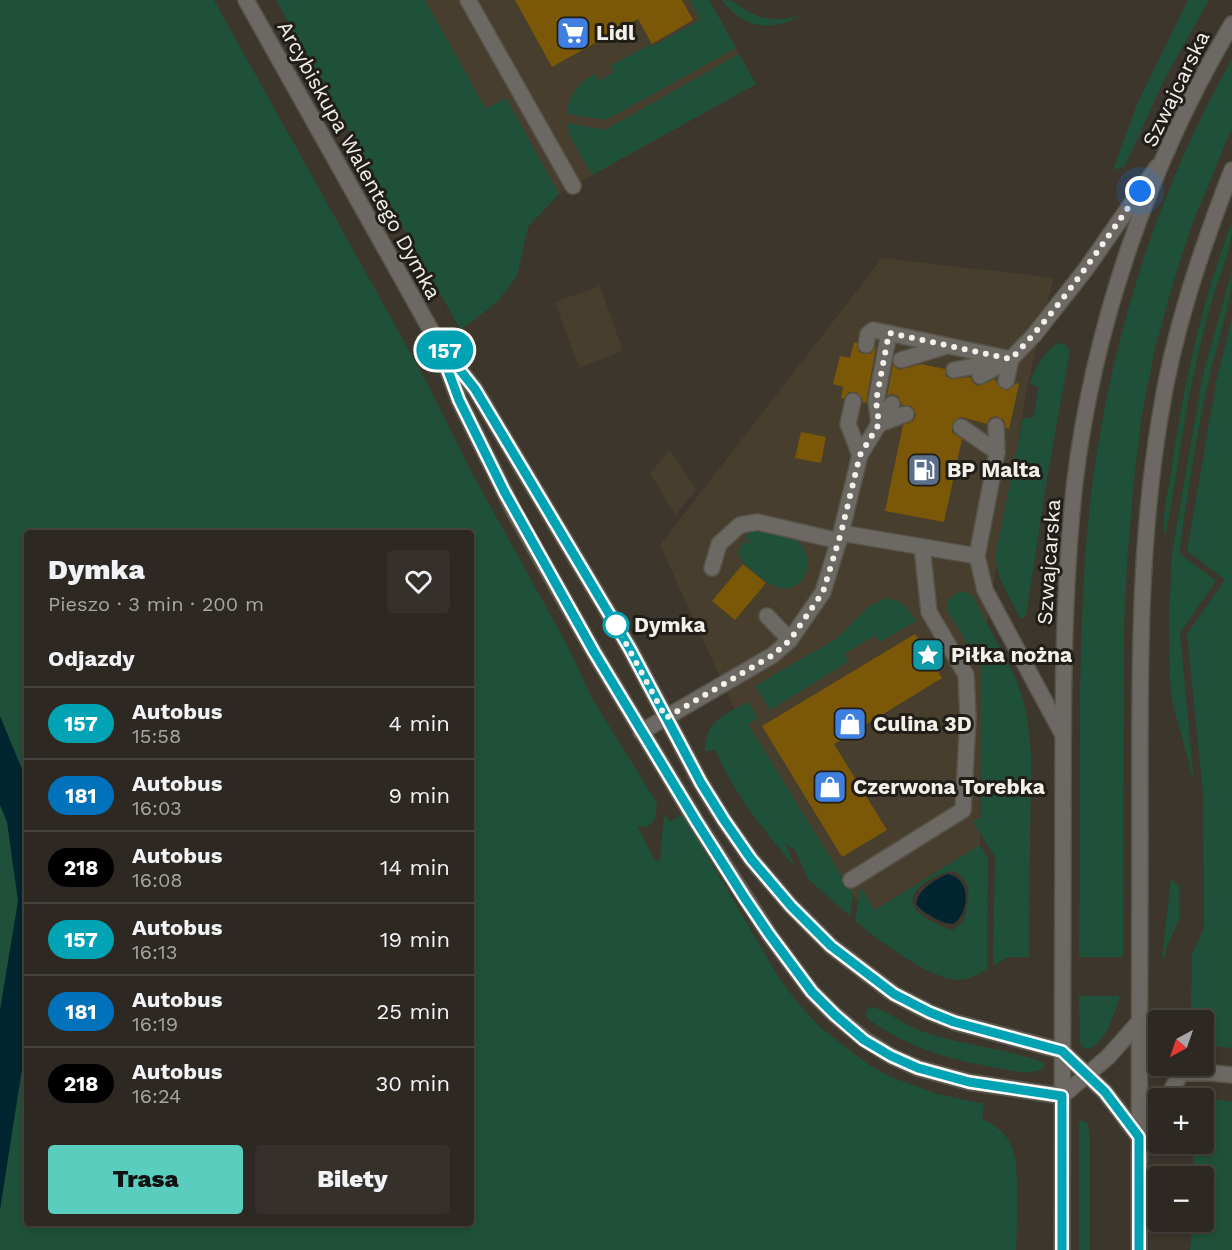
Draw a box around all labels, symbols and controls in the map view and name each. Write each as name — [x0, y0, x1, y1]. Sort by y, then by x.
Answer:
supermarket icon: Lidl — [555, 15, 591, 51]
street label: Arcybiskupa Walentego Dymka — [272, 16, 447, 303]
place label: Lidl — [596, 20, 635, 45]
street label: Szwajcarska — [1137, 27, 1214, 151]
your location — [1125, 176, 1155, 206]
line badge: 157 — [410, 330, 480, 370]
text: 157 — [428, 338, 462, 363]
fuel station icon: BP Malta — [906, 452, 942, 488]
place label: BP Malta — [947, 457, 1041, 482]
street label: Szwajcarska — [1032, 498, 1065, 626]
button: heart — [387, 550, 450, 613]
text: Dymka — [48, 553, 145, 586]
text: Pieszo · 3 min · 200 m — [48, 592, 264, 616]
marker: Dymka — [603, 612, 629, 638]
place label: Dymka — [634, 612, 707, 637]
place icon: Piłka nożna — [910, 637, 946, 673]
place label: Piłka nożna — [951, 642, 1073, 667]
text: Odjazdy — [48, 646, 135, 671]
text: Autobus — [132, 699, 222, 724]
shop icon: Culina 3D — [832, 706, 868, 742]
text: 157 — [64, 711, 98, 736]
text: 4 min — [389, 711, 450, 736]
place label: Culina 3D — [873, 711, 972, 736]
text: 15:58 — [132, 724, 181, 748]
shop icon: Czerwona Torebka — [812, 769, 848, 805]
text: Autobus — [132, 771, 222, 796]
place label: Czerwona Torebka — [853, 774, 1046, 799]
text: 181 — [65, 783, 97, 808]
text: 9 min — [388, 783, 450, 808]
text: 16:03 — [132, 796, 182, 820]
text: Autobus — [132, 843, 222, 868]
text: 218 — [64, 855, 98, 880]
text: 14 min — [380, 855, 450, 880]
text: 16:08 — [132, 868, 183, 892]
text: Autobus — [132, 915, 222, 940]
text: 157 — [64, 927, 98, 952]
text: 19 min — [380, 927, 450, 952]
text: 16:13 — [132, 940, 177, 964]
text: Autobus — [132, 987, 222, 1012]
text: 181 — [65, 999, 97, 1024]
text: 25 min — [376, 999, 450, 1024]
north arrow — [1148, 1010, 1214, 1076]
map controls — [1148, 1010, 1214, 1232]
text: 16:19 — [132, 1012, 178, 1036]
text: Autobus — [132, 1059, 222, 1084]
text: 218 — [64, 1071, 98, 1096]
text: 30 min — [376, 1071, 450, 1096]
text: 16:24 — [132, 1084, 181, 1108]
button: + — [1148, 1088, 1214, 1154]
button: Trasa — [48, 1145, 243, 1214]
button: Bilety — [255, 1145, 450, 1214]
button: − — [1148, 1166, 1214, 1232]

